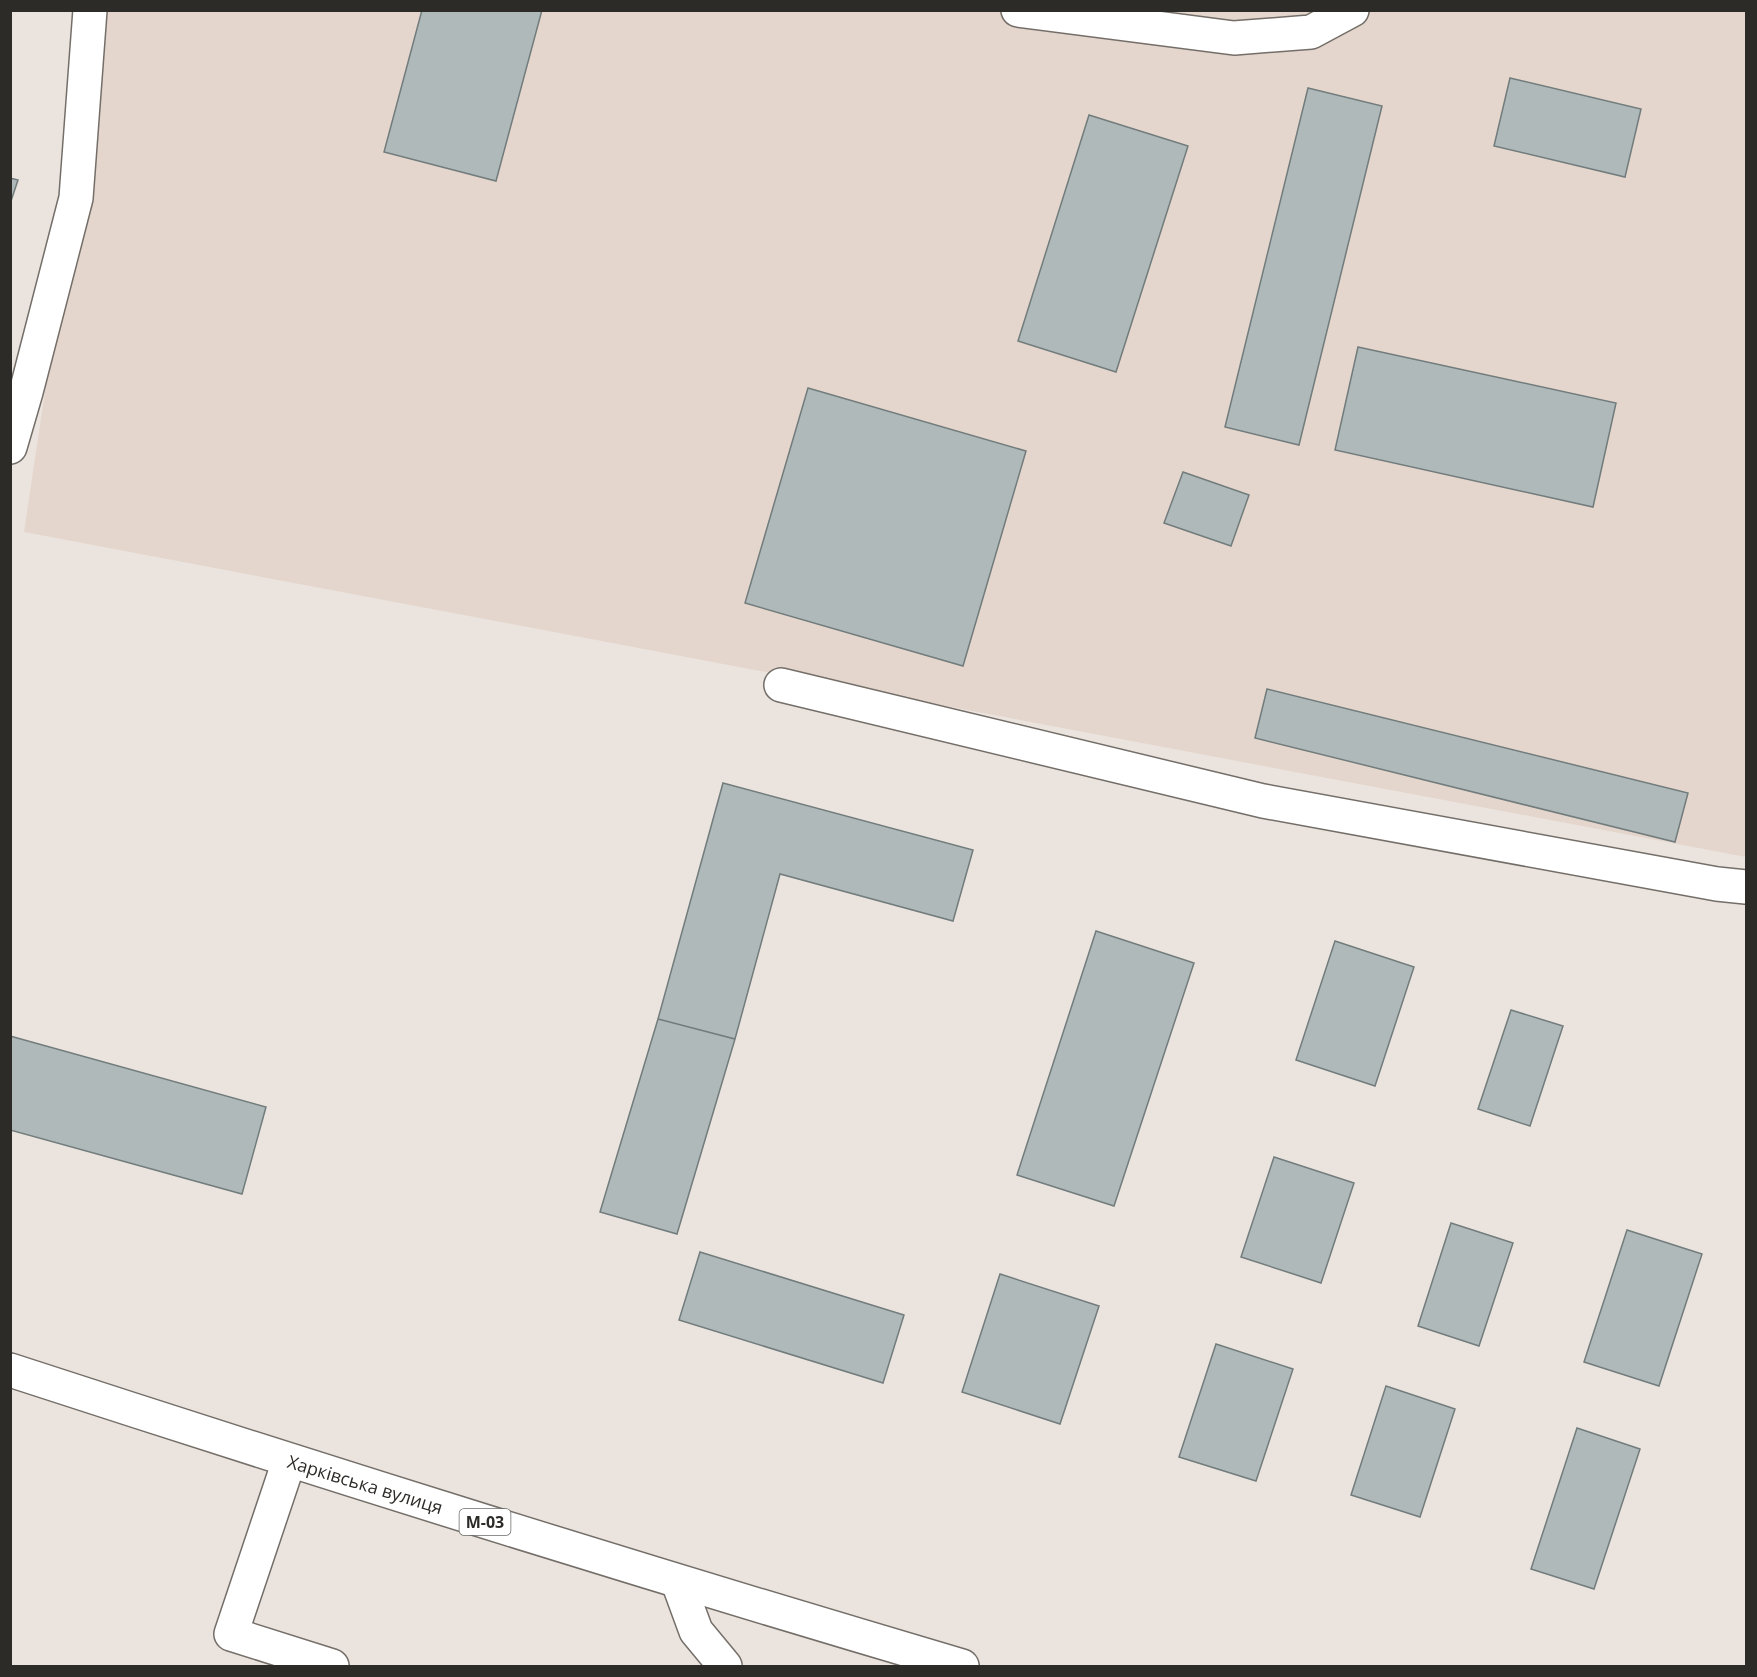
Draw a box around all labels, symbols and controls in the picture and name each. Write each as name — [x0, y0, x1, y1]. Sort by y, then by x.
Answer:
street label: Харківська вулиця — [285, 1449, 446, 1519]
road number: М-03 — [460, 1509, 510, 1535]

